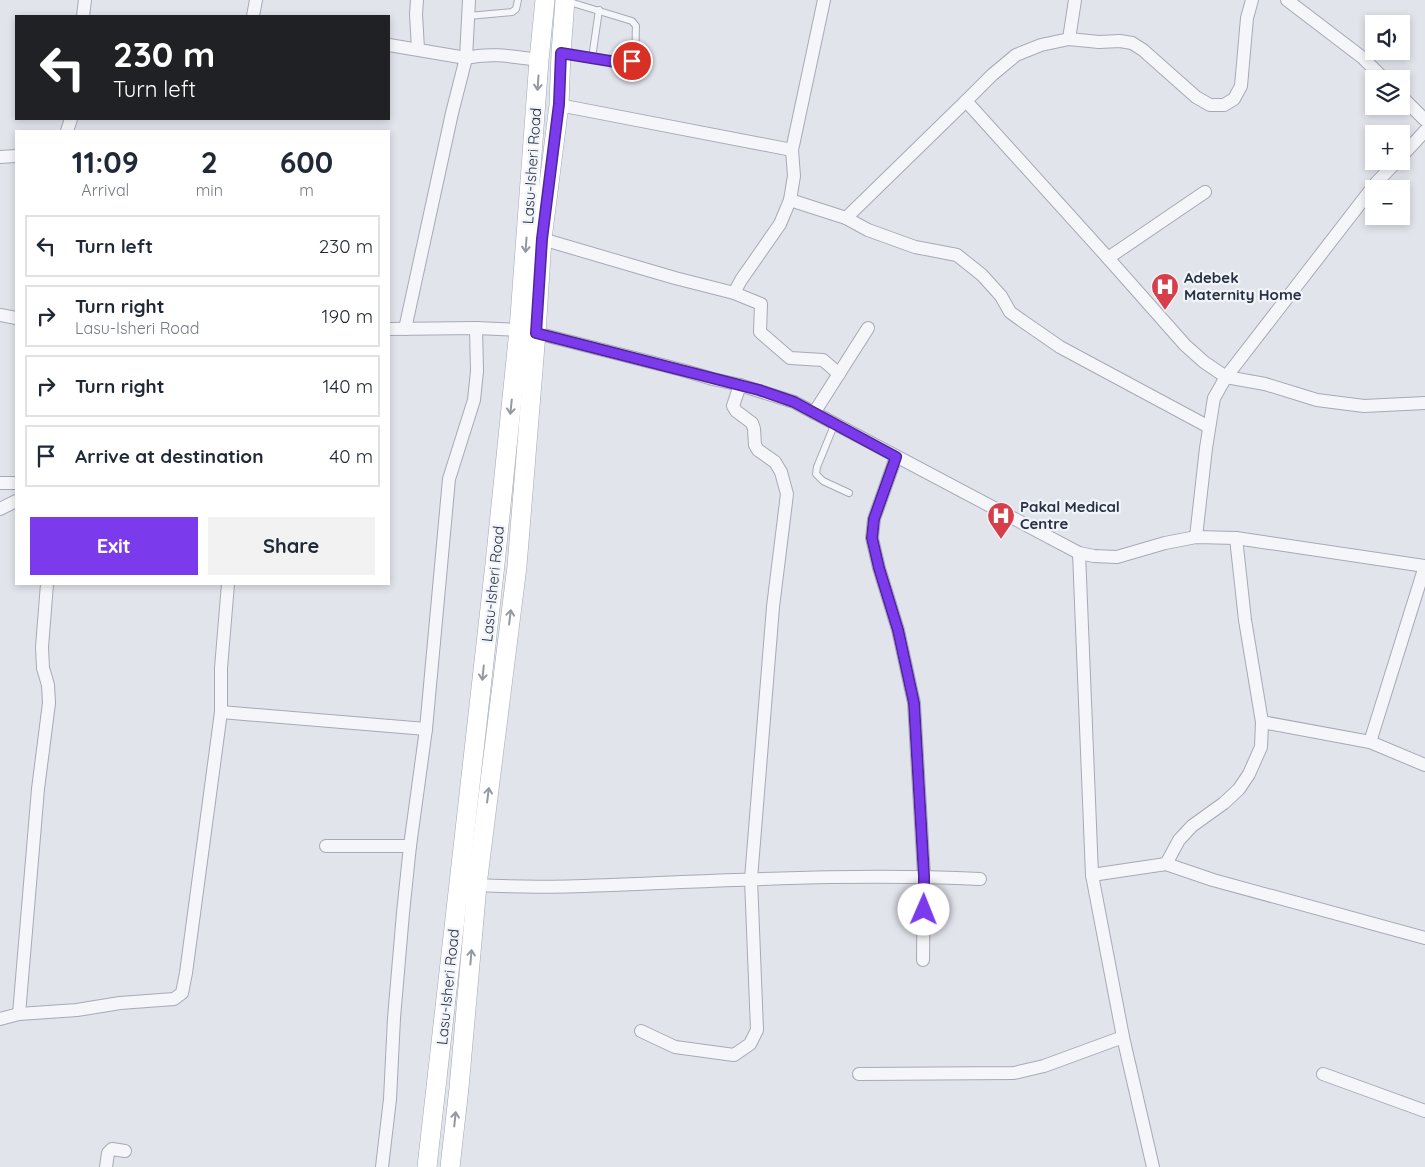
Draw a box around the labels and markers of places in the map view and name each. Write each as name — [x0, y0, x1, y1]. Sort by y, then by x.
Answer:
pin — [611, 40, 653, 82]
place label: Adebek Maternity Home — [1184, 268, 1302, 304]
hospital icon: Adebek Maternity Home — [1150, 272, 1180, 311]
place label: Pakal Medical Centre — [1020, 497, 1120, 533]
hospital icon: Pakal Medical Centre — [986, 501, 1016, 540]

